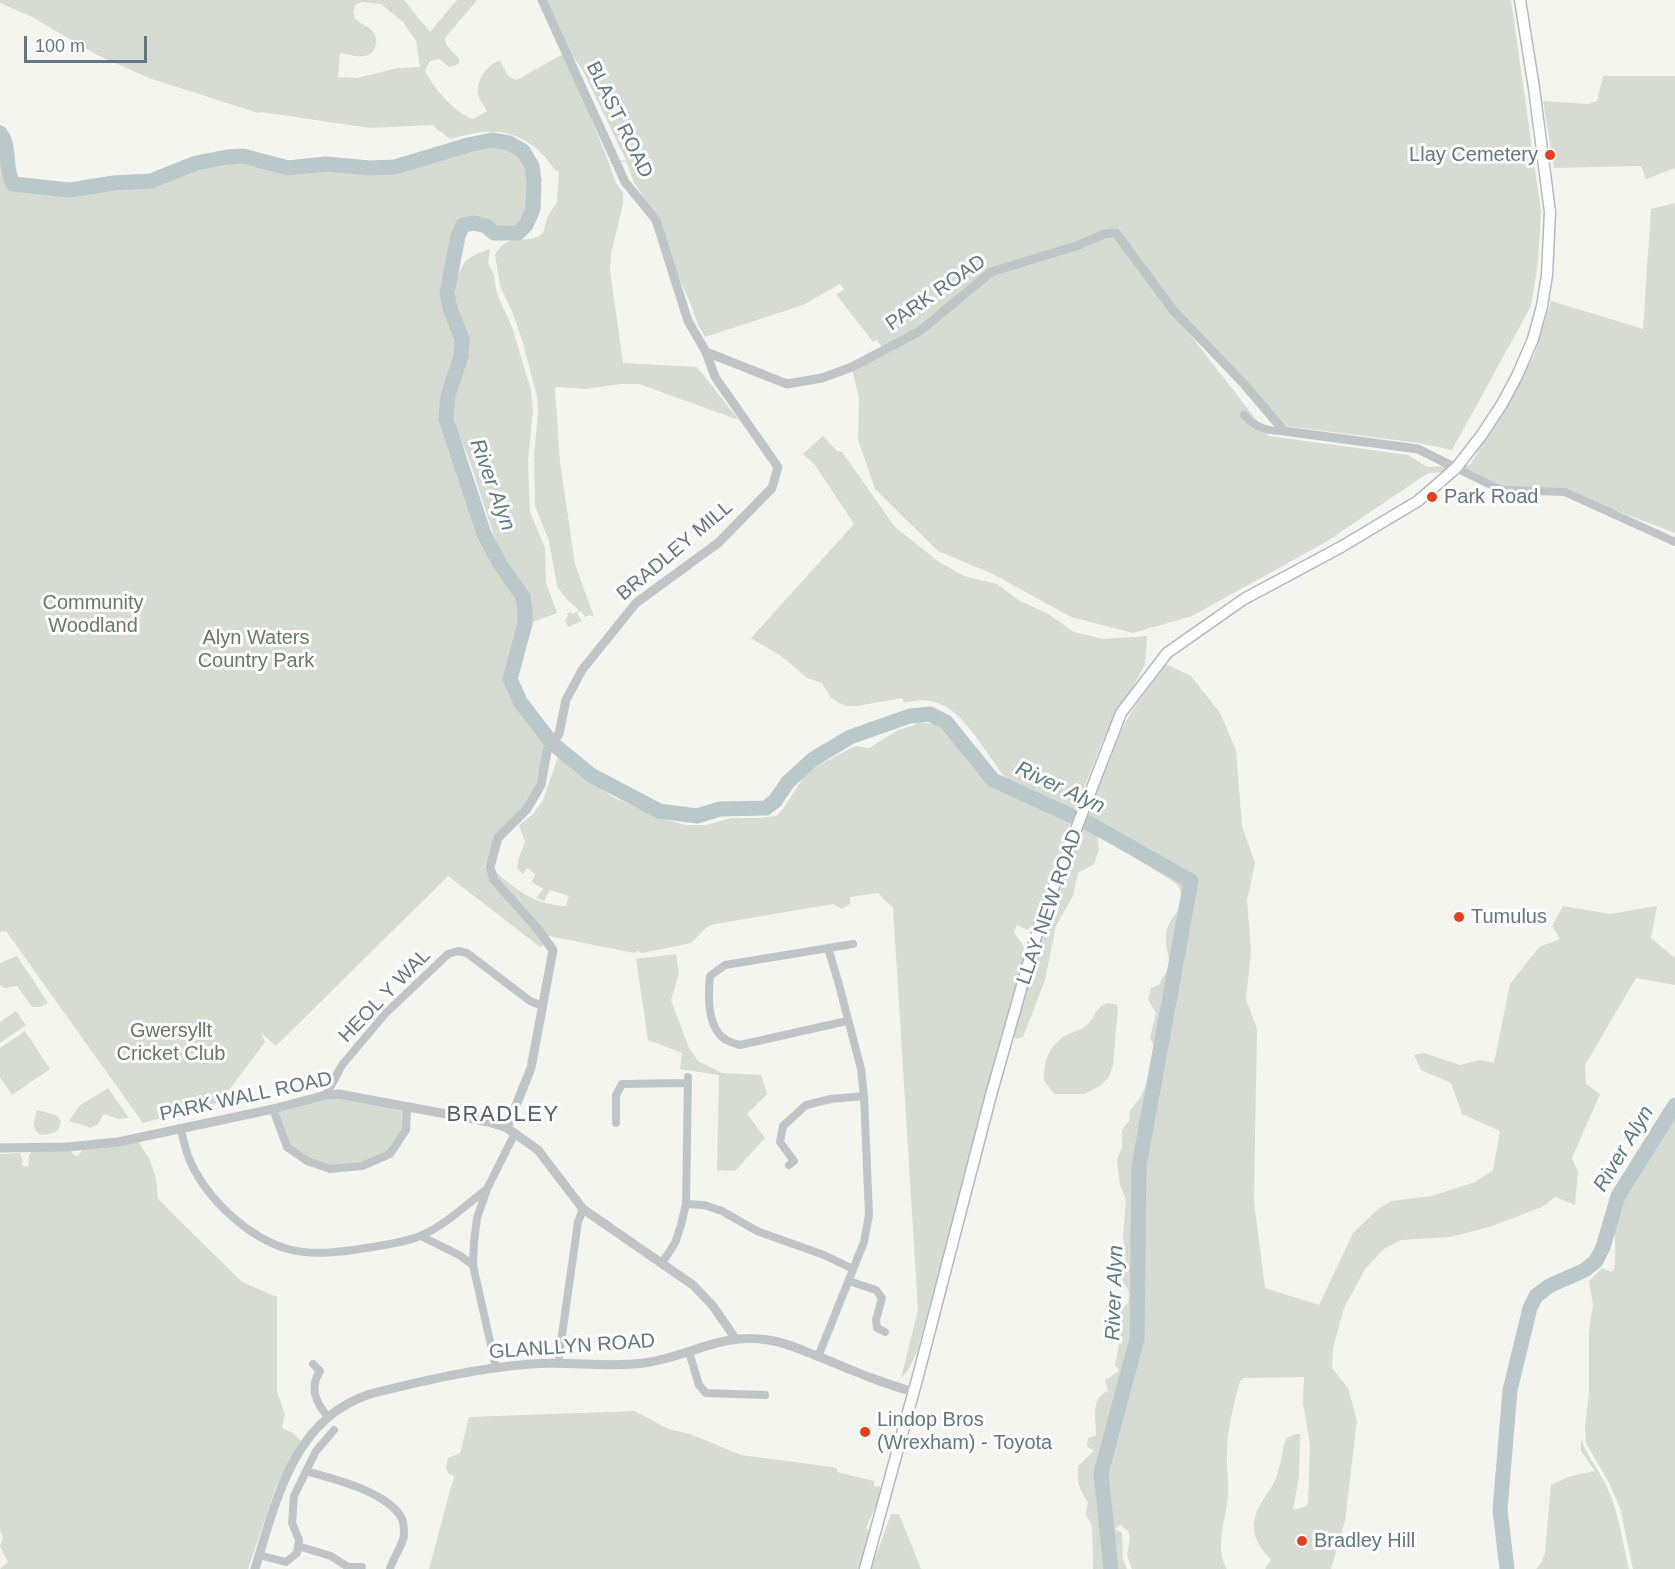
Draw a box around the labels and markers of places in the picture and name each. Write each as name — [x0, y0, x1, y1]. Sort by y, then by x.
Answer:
place label: Llay Cemetery — [1409, 143, 1538, 167]
marker: Llay Cemetery — [1543, 148, 1557, 162]
place label: Park Road — [1444, 485, 1538, 509]
marker: Park Road — [1425, 490, 1439, 504]
place label: Tumulus — [1471, 905, 1547, 929]
marker: Tumulus — [1452, 910, 1466, 924]
place label: Lindop Bros (Wrexham) - Toyota — [877, 1408, 1052, 1455]
marker: Lindop Bros (Wrexham) - Toyota — [858, 1425, 872, 1439]
place label: Bradley Hill — [1314, 1529, 1415, 1553]
marker: Bradley Hill — [1295, 1534, 1309, 1548]

